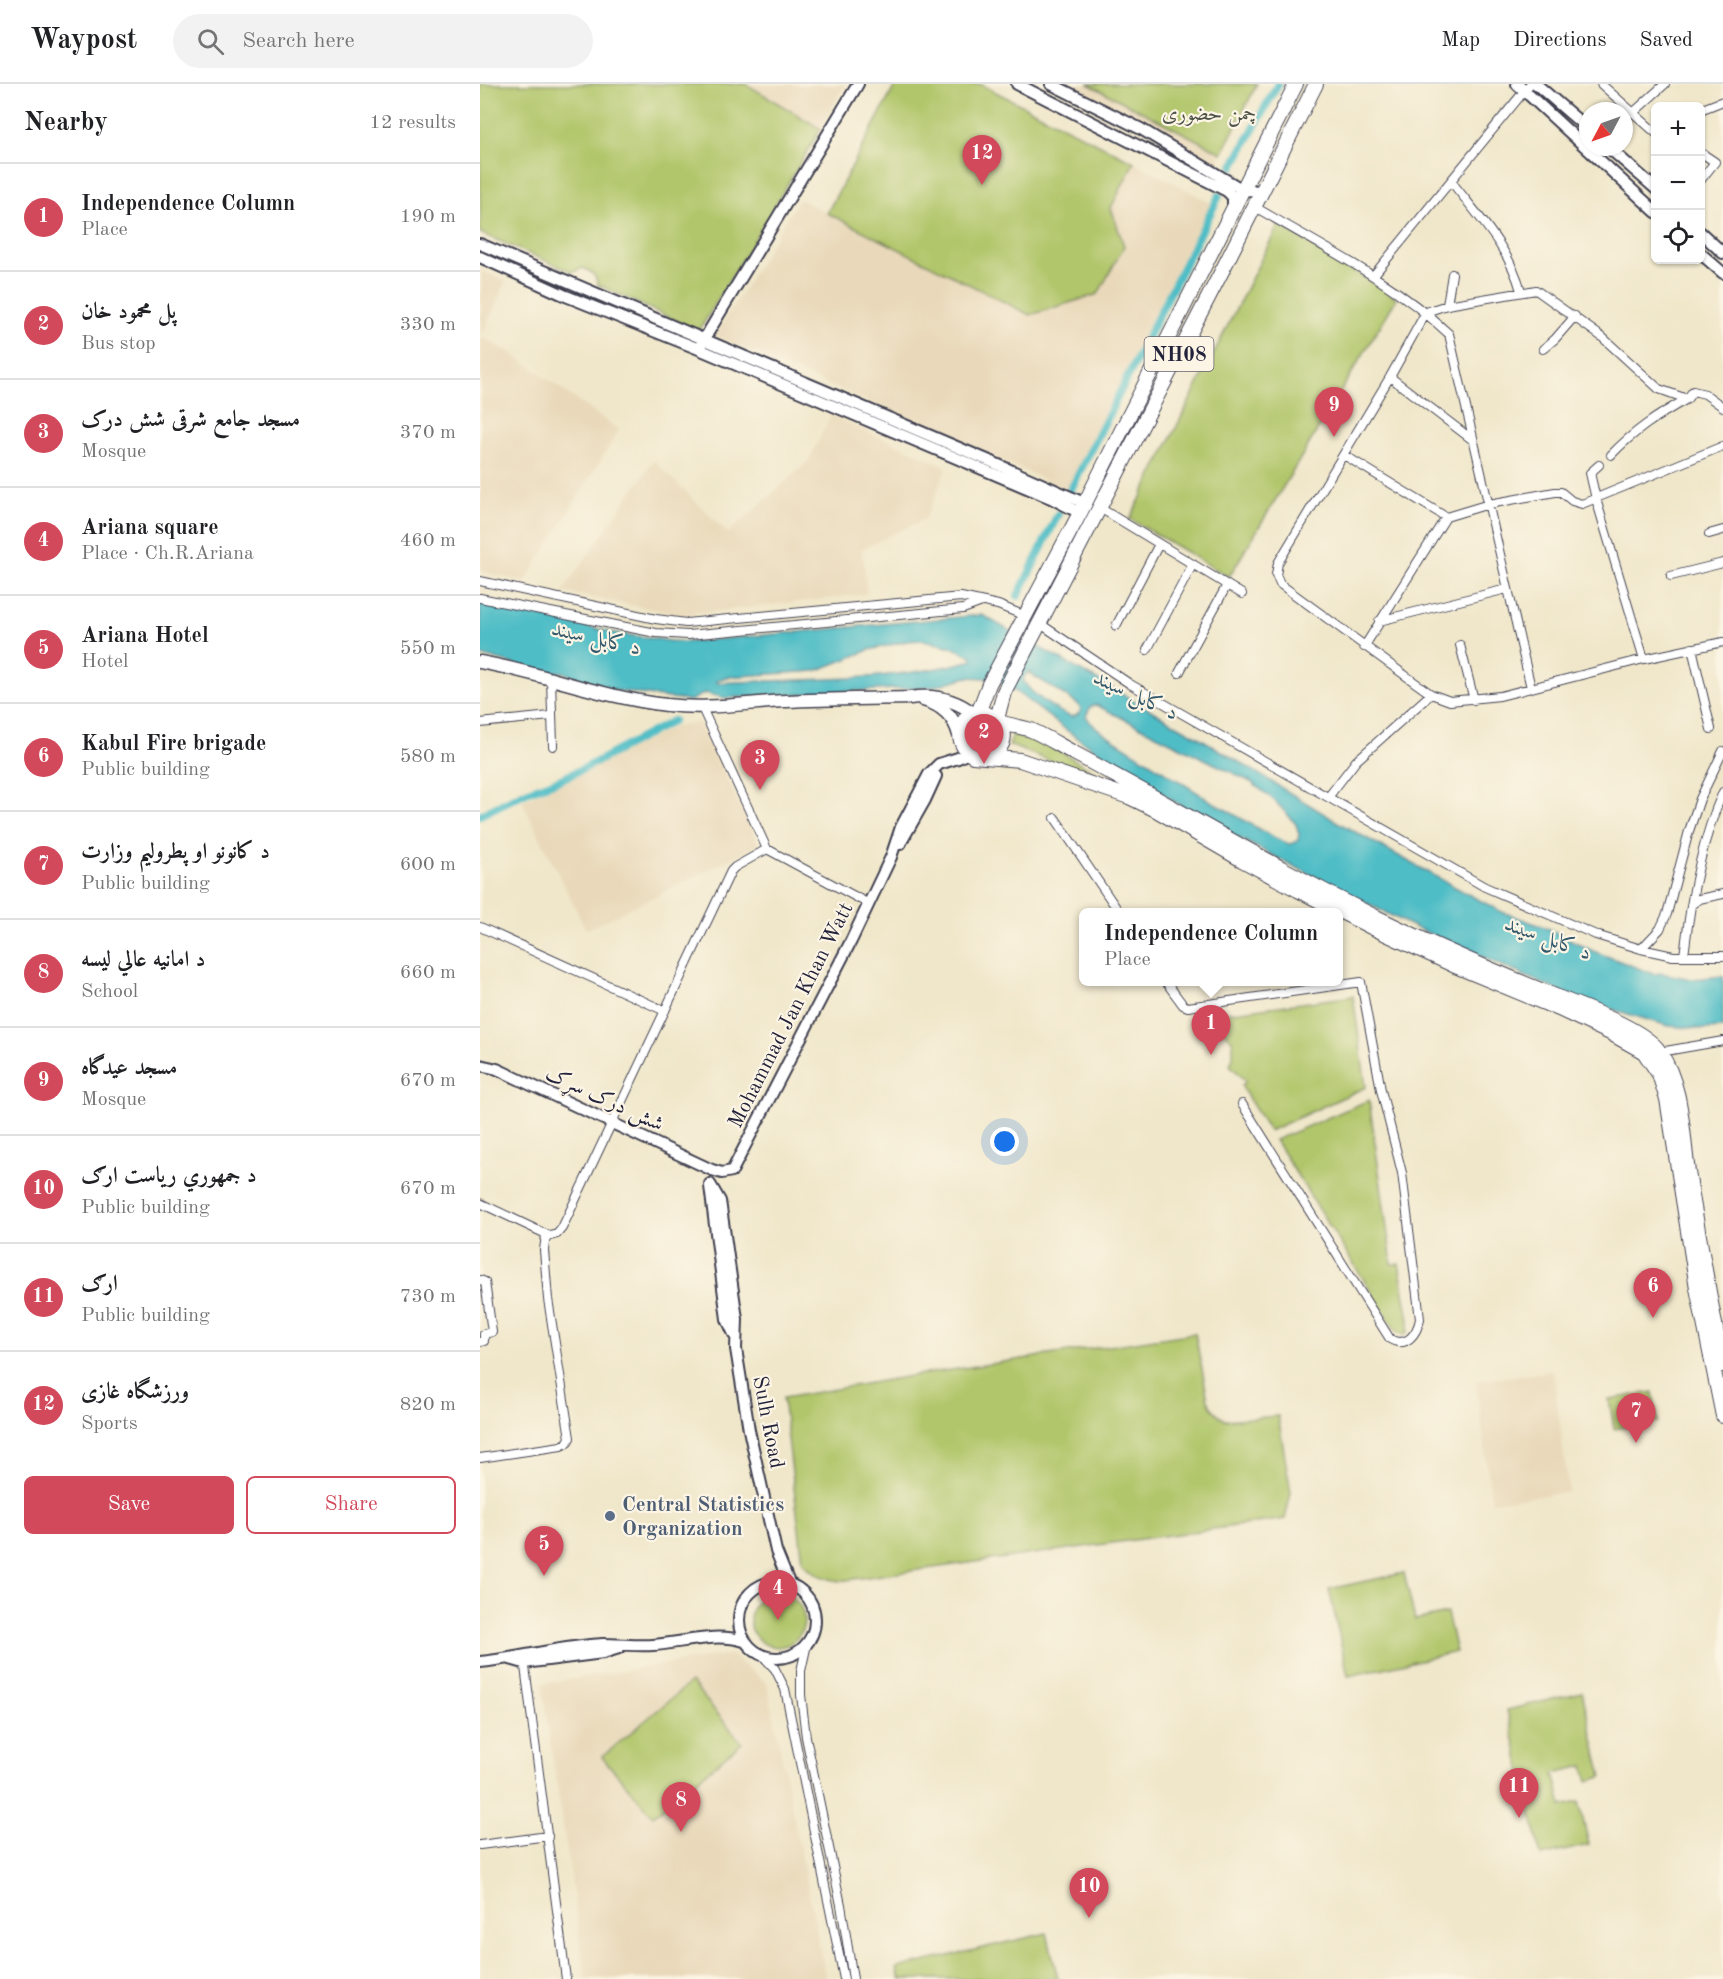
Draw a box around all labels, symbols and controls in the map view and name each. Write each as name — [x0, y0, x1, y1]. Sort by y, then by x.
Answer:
search box — [173, 14, 593, 68]
icon: search — [194, 25, 227, 58]
text: Waypost — [30, 27, 137, 55]
text: Search here — [242, 30, 355, 52]
text: Map — [1441, 30, 1480, 51]
text: Directions — [1513, 30, 1607, 51]
text: Saved — [1640, 30, 1693, 51]
north arrow — [1579, 102, 1633, 156]
map controls — [1651, 102, 1705, 264]
button: + — [1651, 102, 1705, 156]
park label: چمن حضوری — [1162, 104, 1256, 127]
text: Nearby — [24, 110, 108, 136]
text: 12 results — [369, 113, 456, 133]
pin: 12 — [962, 135, 1002, 185]
button: − — [1651, 156, 1705, 210]
text: Independence Column — [81, 193, 295, 215]
text: 1 — [38, 207, 49, 227]
text: 190 m — [400, 207, 456, 227]
button: locate — [1651, 210, 1705, 264]
text: Place — [81, 220, 128, 240]
text: پل محمود خان — [81, 301, 176, 323]
text: 2 — [38, 315, 49, 335]
text: 330 m — [400, 315, 456, 335]
text: Bus stop — [81, 334, 156, 354]
road number: NH08 — [1144, 337, 1214, 371]
pin: 9 — [1314, 388, 1354, 437]
text: مسجد جامع شرقی شش درک — [81, 409, 300, 431]
text: 3 — [38, 423, 49, 443]
text: 370 m — [400, 423, 456, 443]
text: Mosque — [81, 442, 146, 462]
text: Ariana square — [81, 517, 219, 539]
text: 4 — [38, 531, 49, 551]
text: 460 m — [400, 531, 456, 551]
text: Place · Ch.R.Ariana — [81, 544, 254, 564]
water label: د کابل سيند — [549, 617, 644, 663]
text: Ariana Hotel — [81, 625, 209, 647]
text: 5 — [38, 639, 49, 659]
text: 550 m — [400, 639, 456, 659]
text: Hotel — [81, 652, 128, 672]
water label: د کابل سيند — [1089, 666, 1183, 728]
pin: 2 — [964, 714, 1004, 764]
text: Kabul Fire brigade — [81, 733, 266, 755]
pin: 3 — [740, 740, 780, 790]
text: 6 — [38, 747, 49, 767]
text: 580 m — [400, 747, 456, 767]
text: Public building — [81, 760, 210, 780]
text: د کانونو او پطرولیم وزارت — [81, 841, 270, 863]
text: 7 — [38, 855, 49, 875]
text: 600 m — [400, 855, 456, 875]
text: Public building — [81, 874, 210, 894]
street label: Mohammad Jan Khan Watt — [725, 900, 857, 1132]
popup — [1079, 908, 1343, 986]
water label: د کابل سيند — [1501, 912, 1595, 968]
text: Independence Column — [1104, 923, 1318, 945]
text: د امانیه عالي لیسه — [81, 949, 205, 971]
text: Place — [1104, 950, 1151, 970]
text: 8 — [38, 963, 49, 983]
text: 660 m — [400, 963, 456, 983]
text: School — [81, 982, 138, 1002]
pin: 1 — [1192, 1006, 1230, 1055]
text: مسجد عیدگاه — [81, 1057, 177, 1079]
street label: شش درک سړک — [541, 1062, 667, 1139]
text: 9 — [38, 1071, 49, 1091]
text: 670 m — [400, 1071, 456, 1091]
text: Mosque — [81, 1090, 146, 1110]
your location — [990, 1127, 1019, 1156]
text: د جمهوري ریاست ارګ — [81, 1165, 257, 1187]
text: 10 — [32, 1179, 55, 1199]
text: 670 m — [400, 1179, 456, 1199]
text: Public building — [81, 1198, 210, 1218]
pin: 6 — [1634, 1268, 1672, 1318]
text: ارګ — [81, 1273, 118, 1295]
text: 11 — [32, 1287, 55, 1307]
text: 730 m — [400, 1287, 456, 1307]
text: Public building — [81, 1306, 210, 1326]
street label: Sulh Road — [748, 1374, 787, 1470]
text: ورزشگاه غازی — [81, 1381, 189, 1403]
pin: 7 — [1616, 1394, 1656, 1443]
text: 12 — [32, 1395, 55, 1415]
text: 820 m — [400, 1395, 456, 1415]
text: Sports — [81, 1414, 138, 1434]
button: Save — [24, 1476, 234, 1534]
button: Share — [246, 1476, 456, 1534]
place label: Central Statistics Organization — [622, 1495, 784, 1540]
marker: Central Statistics Organization — [603, 1509, 617, 1523]
pin: 5 — [524, 1526, 564, 1576]
pin: 4 — [758, 1570, 798, 1620]
pin: 11 — [1500, 1768, 1538, 1818]
pin: 8 — [662, 1782, 700, 1832]
pin: 10 — [1070, 1868, 1108, 1918]

